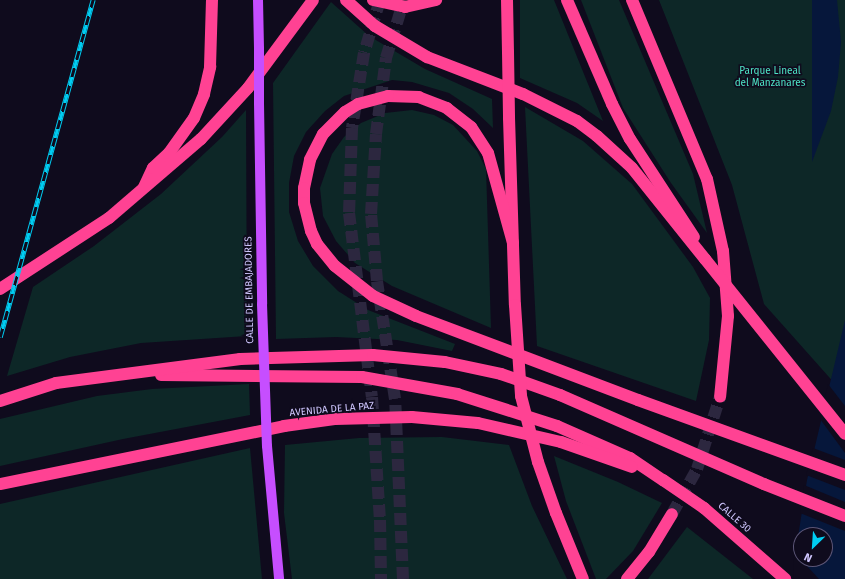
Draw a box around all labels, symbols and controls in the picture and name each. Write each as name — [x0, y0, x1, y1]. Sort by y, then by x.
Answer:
park label: Parque Lineal del Manzanares — [735, 65, 805, 88]
street label: CALLE DE EMBAJADORES — [243, 236, 257, 344]
street label: AVENIDA DE LA PAZ — [289, 400, 375, 420]
street label: CALLE 30 — [715, 500, 753, 536]
north arrow — [793, 527, 833, 567]
text: N — [802, 550, 814, 565]

